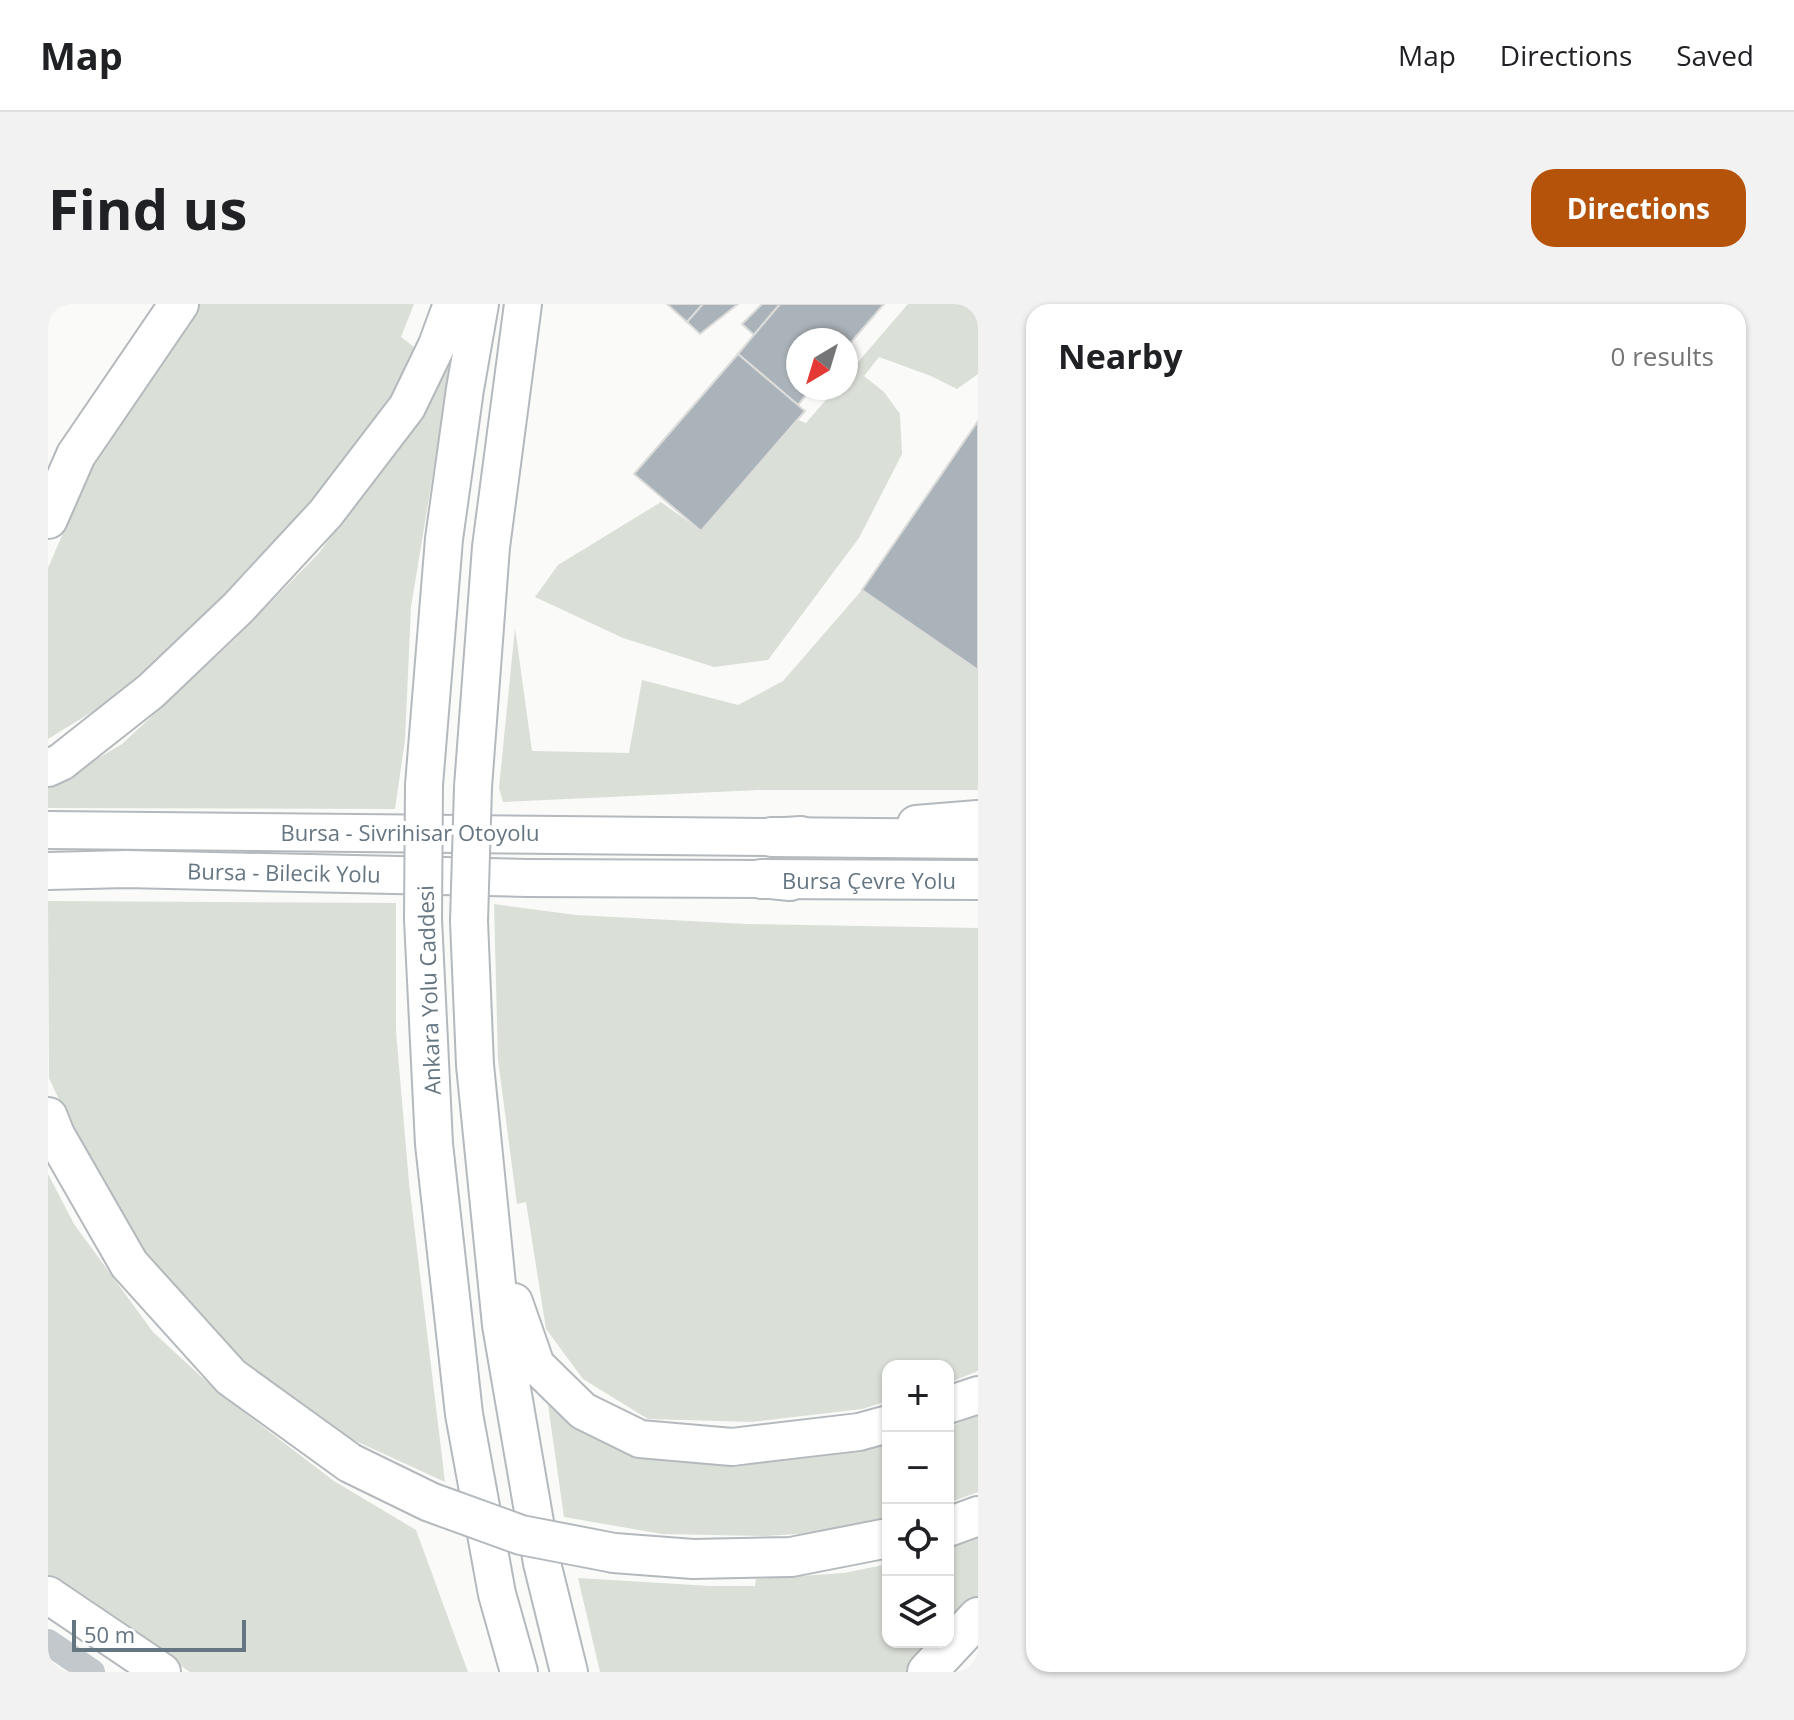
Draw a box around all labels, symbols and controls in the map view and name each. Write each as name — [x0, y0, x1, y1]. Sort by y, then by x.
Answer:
text: Map — [40, 29, 123, 81]
text: Map — [1398, 36, 1456, 74]
text: Directions — [1500, 36, 1632, 74]
text: Saved — [1676, 36, 1754, 74]
button: Directions — [1531, 169, 1746, 247]
text: Find us — [48, 170, 247, 246]
north arrow — [786, 328, 858, 400]
text: Nearby — [1058, 333, 1183, 379]
text: 0 results — [1611, 338, 1714, 374]
street label: Bursa - Sivrihisar Otoyolu — [280, 817, 540, 847]
street label: Bursa - Bilecik Yolu — [187, 855, 381, 889]
street label: Bursa Çevre Yolu — [782, 865, 956, 895]
street label: Ankara Yolu Caddesi — [409, 885, 447, 1095]
map controls — [882, 1360, 954, 1648]
button: + — [882, 1360, 954, 1432]
button: − — [882, 1432, 954, 1504]
button: locate — [882, 1504, 954, 1576]
button: layers — [882, 1576, 954, 1648]
scale bar — [72, 1616, 246, 1652]
text: 50 m — [84, 1619, 135, 1649]

